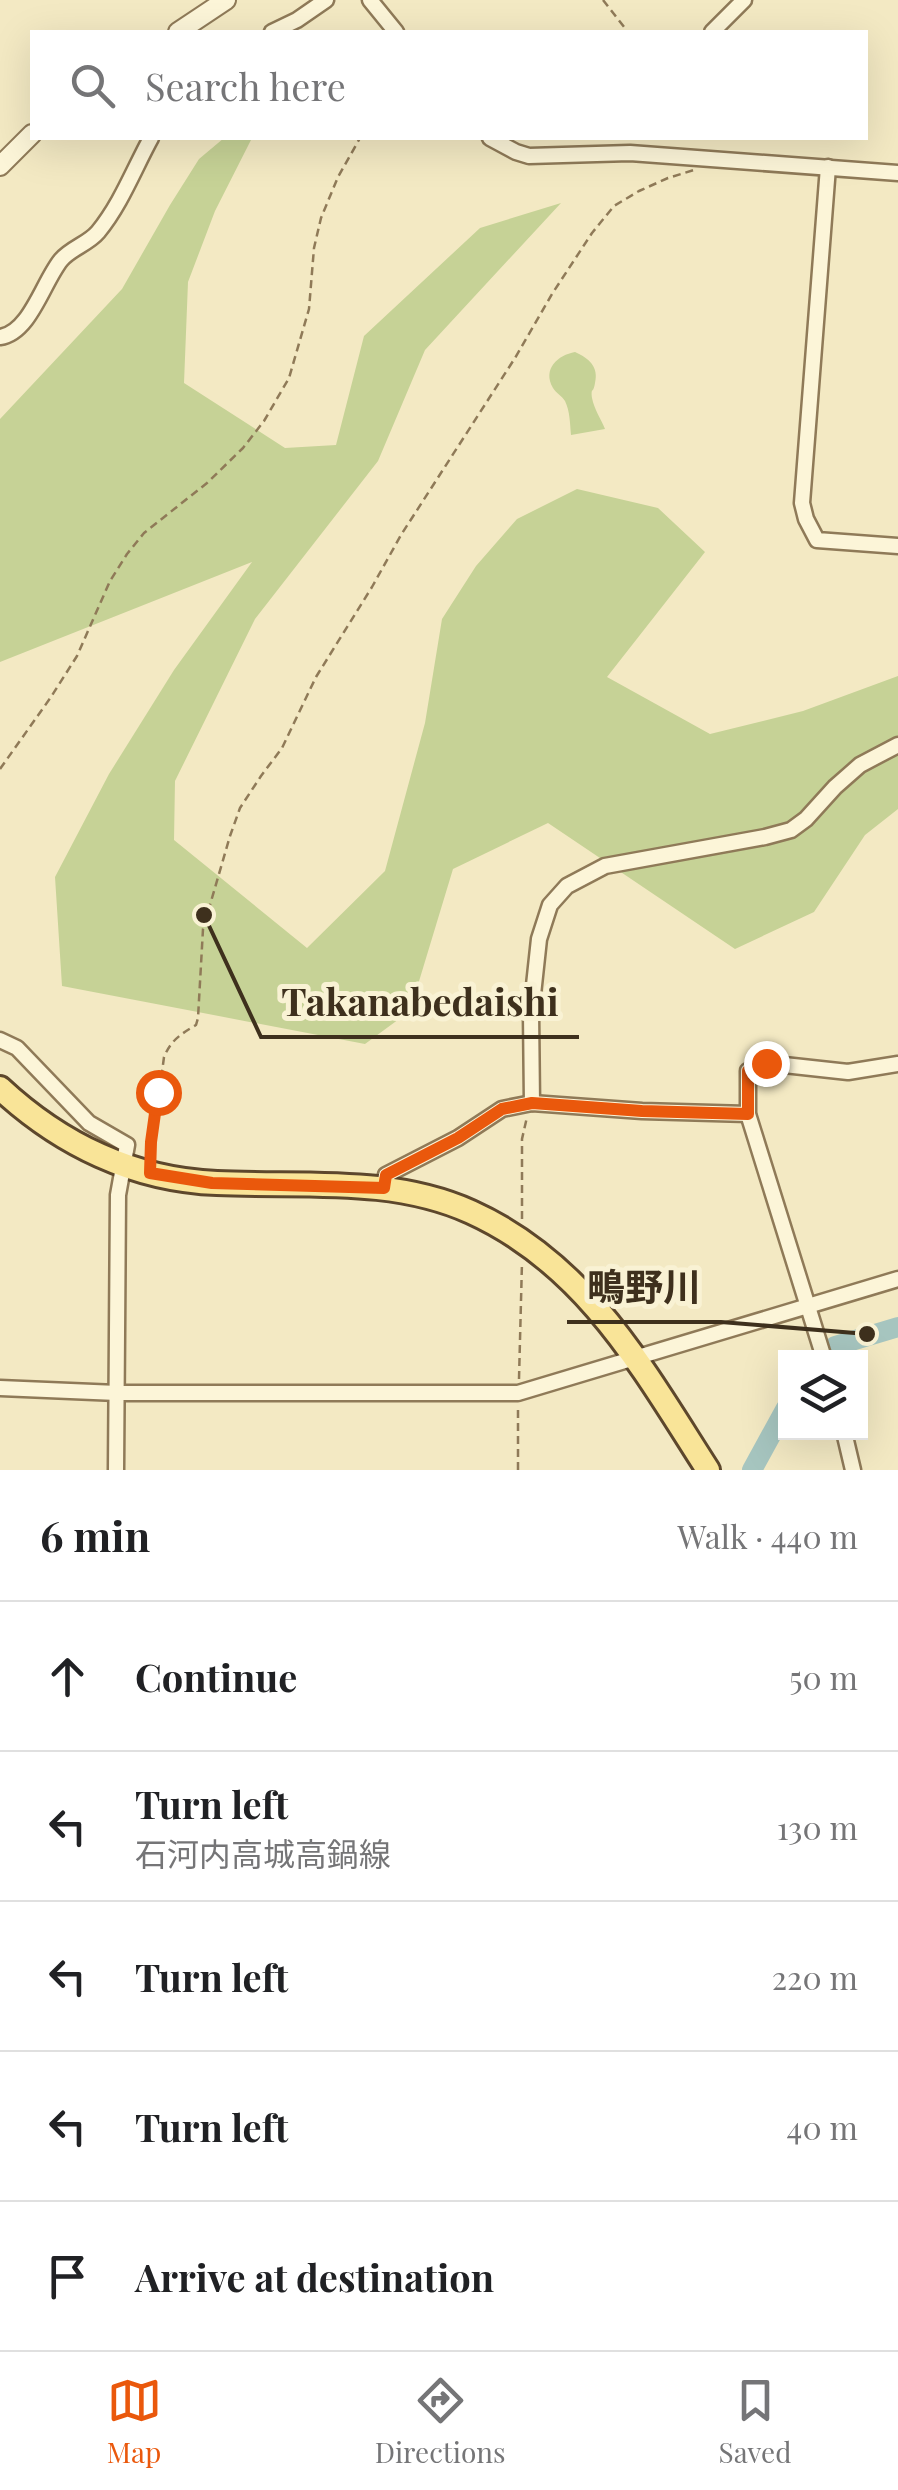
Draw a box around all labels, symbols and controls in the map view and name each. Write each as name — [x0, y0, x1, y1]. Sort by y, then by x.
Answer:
search box — [30, 30, 868, 140]
icon: search — [65, 58, 120, 113]
text: Search here — [145, 60, 346, 111]
callout: Takanabedaishi — [261, 969, 579, 1037]
text: Takanabedaishi — [281, 975, 559, 1026]
route end — [744, 1041, 790, 1087]
route start — [136, 1070, 182, 1116]
callout: 鴫野川 — [567, 1254, 721, 1322]
text: 鴫野川 — [587, 1260, 701, 1311]
map controls — [778, 1350, 868, 1440]
button: layers — [778, 1350, 868, 1440]
text: 6 min — [40, 1507, 150, 1563]
text: Walk · 440 m — [677, 1514, 858, 1557]
icon: ahead — [40, 1649, 95, 1704]
text: Continue — [135, 1651, 297, 1702]
text: 50 m — [789, 1655, 858, 1698]
text: Turn left — [135, 1778, 288, 1829]
icon: left — [40, 1799, 95, 1854]
text: 130 m — [777, 1805, 858, 1848]
text: 石河内高城高鍋線 — [135, 1831, 391, 1874]
icon: left — [40, 1949, 95, 2004]
text: Turn left — [135, 1951, 288, 2002]
text: 220 m — [772, 1955, 858, 1998]
icon: left — [40, 2099, 95, 2154]
text: Turn left — [135, 2101, 288, 2152]
text: 40 m — [787, 2105, 858, 2148]
icon: arrive — [40, 2249, 95, 2304]
text: Arrive at destination — [135, 2251, 494, 2302]
tab: Map — [107, 2373, 162, 2470]
tab: Directions — [375, 2373, 505, 2470]
tab: Saved — [719, 2373, 791, 2470]

